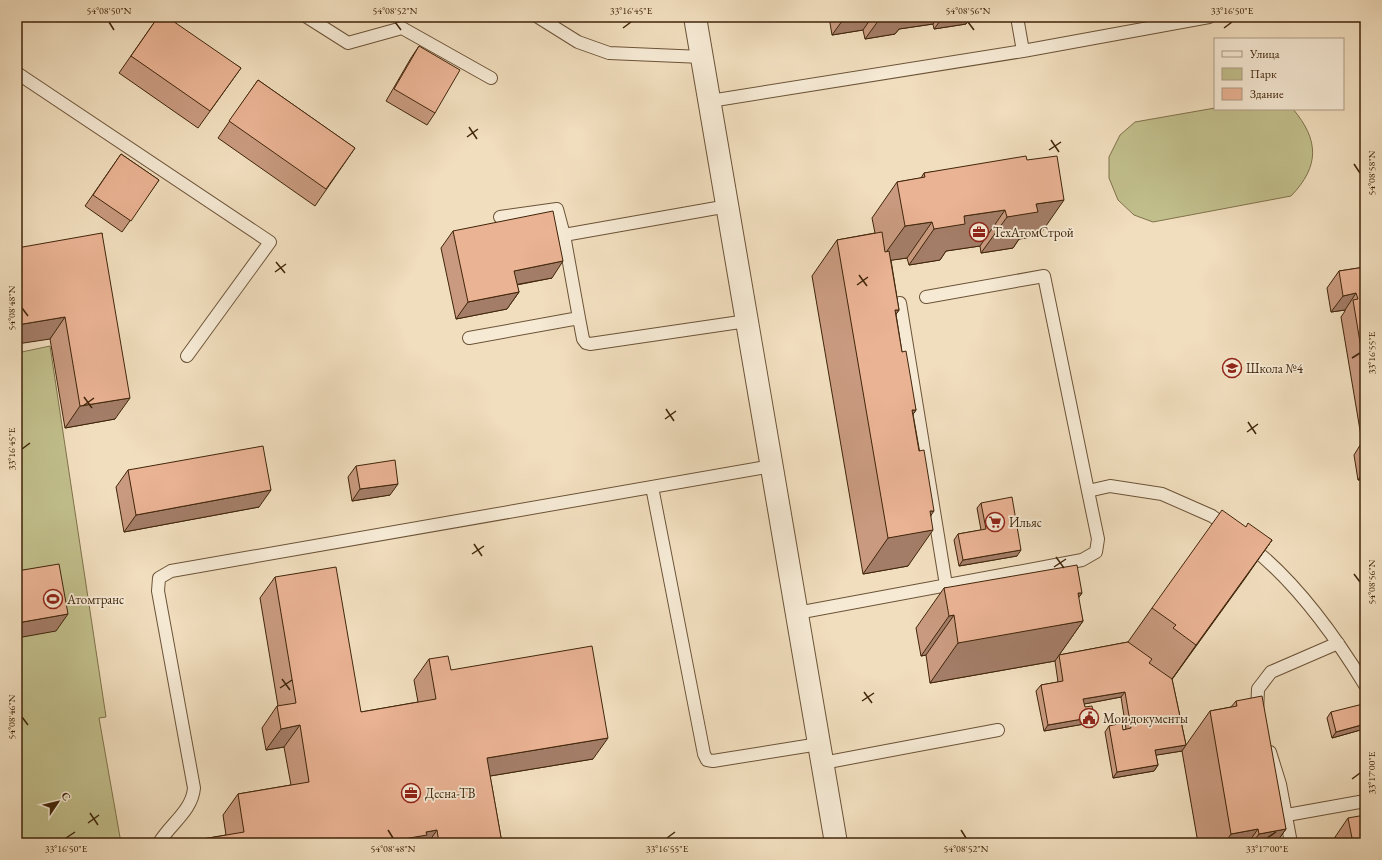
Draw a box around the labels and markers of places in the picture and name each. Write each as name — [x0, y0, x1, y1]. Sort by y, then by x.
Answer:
office icon: ТехАтомСтрой — [968, 221, 990, 243]
place label: ТехАтомСтрой — [993, 224, 1074, 241]
school or university icon: Школа №4 — [1221, 357, 1243, 379]
place label: Школа №4 — [1246, 360, 1304, 377]
supermarket icon: Ильяс — [984, 511, 1006, 533]
place label: Ильяс — [1009, 514, 1042, 531]
sports icon: Атомтранс — [42, 588, 64, 610]
place label: Атомтранс — [66, 591, 124, 608]
public building icon: Мои документы — [1078, 707, 1100, 729]
place label: Мои документы — [1103, 710, 1188, 727]
office icon: Десна-ТВ — [400, 782, 422, 804]
place label: Десна-ТВ — [425, 785, 476, 802]

